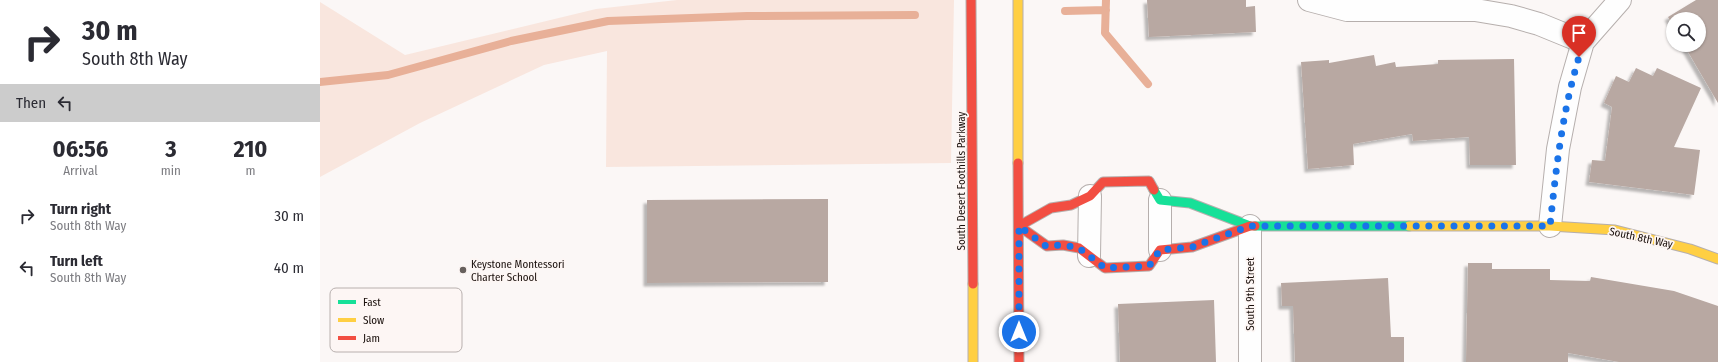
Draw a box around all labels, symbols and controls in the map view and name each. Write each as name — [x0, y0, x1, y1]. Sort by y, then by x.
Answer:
map controls — [1666, 12, 1706, 52]
button: search — [1666, 12, 1706, 52]
text: 30 m — [82, 14, 138, 47]
icon: right — [16, 16, 68, 68]
pin — [1562, 16, 1596, 57]
icon: arrive — [1568, 22, 1590, 44]
text: South 8th Way — [82, 48, 188, 70]
icon: left — [54, 92, 76, 114]
text: Then — [16, 94, 46, 112]
street label: South Desert Foothills Parkway — [955, 111, 968, 250]
text: 06:56 — [53, 135, 108, 163]
text: 3 — [165, 135, 177, 163]
text: 210 — [233, 135, 267, 163]
text: Arrival — [63, 163, 98, 178]
text: min — [161, 163, 181, 178]
text: m — [245, 163, 255, 178]
text: Turn right — [50, 200, 111, 218]
icon: right — [16, 205, 38, 227]
text: 30 m — [274, 207, 304, 225]
text: South 8th Way — [50, 218, 126, 233]
street label: South 8th Way — [1608, 225, 1674, 251]
text: Turn left — [50, 252, 103, 270]
icon: left — [16, 257, 38, 279]
street label: South 9th Street — [1244, 257, 1257, 331]
place label: Keystone Montessori Charter School — [471, 258, 565, 284]
text: 40 m — [274, 259, 304, 277]
marker: Keystone Montessori Charter School — [458, 265, 468, 275]
text: South 8th Way — [50, 270, 126, 285]
legend — [330, 288, 462, 352]
text: Fast — [363, 296, 381, 309]
position arrow — [998, 311, 1040, 353]
text: Slow — [363, 314, 384, 327]
text: Jam — [363, 332, 380, 345]

